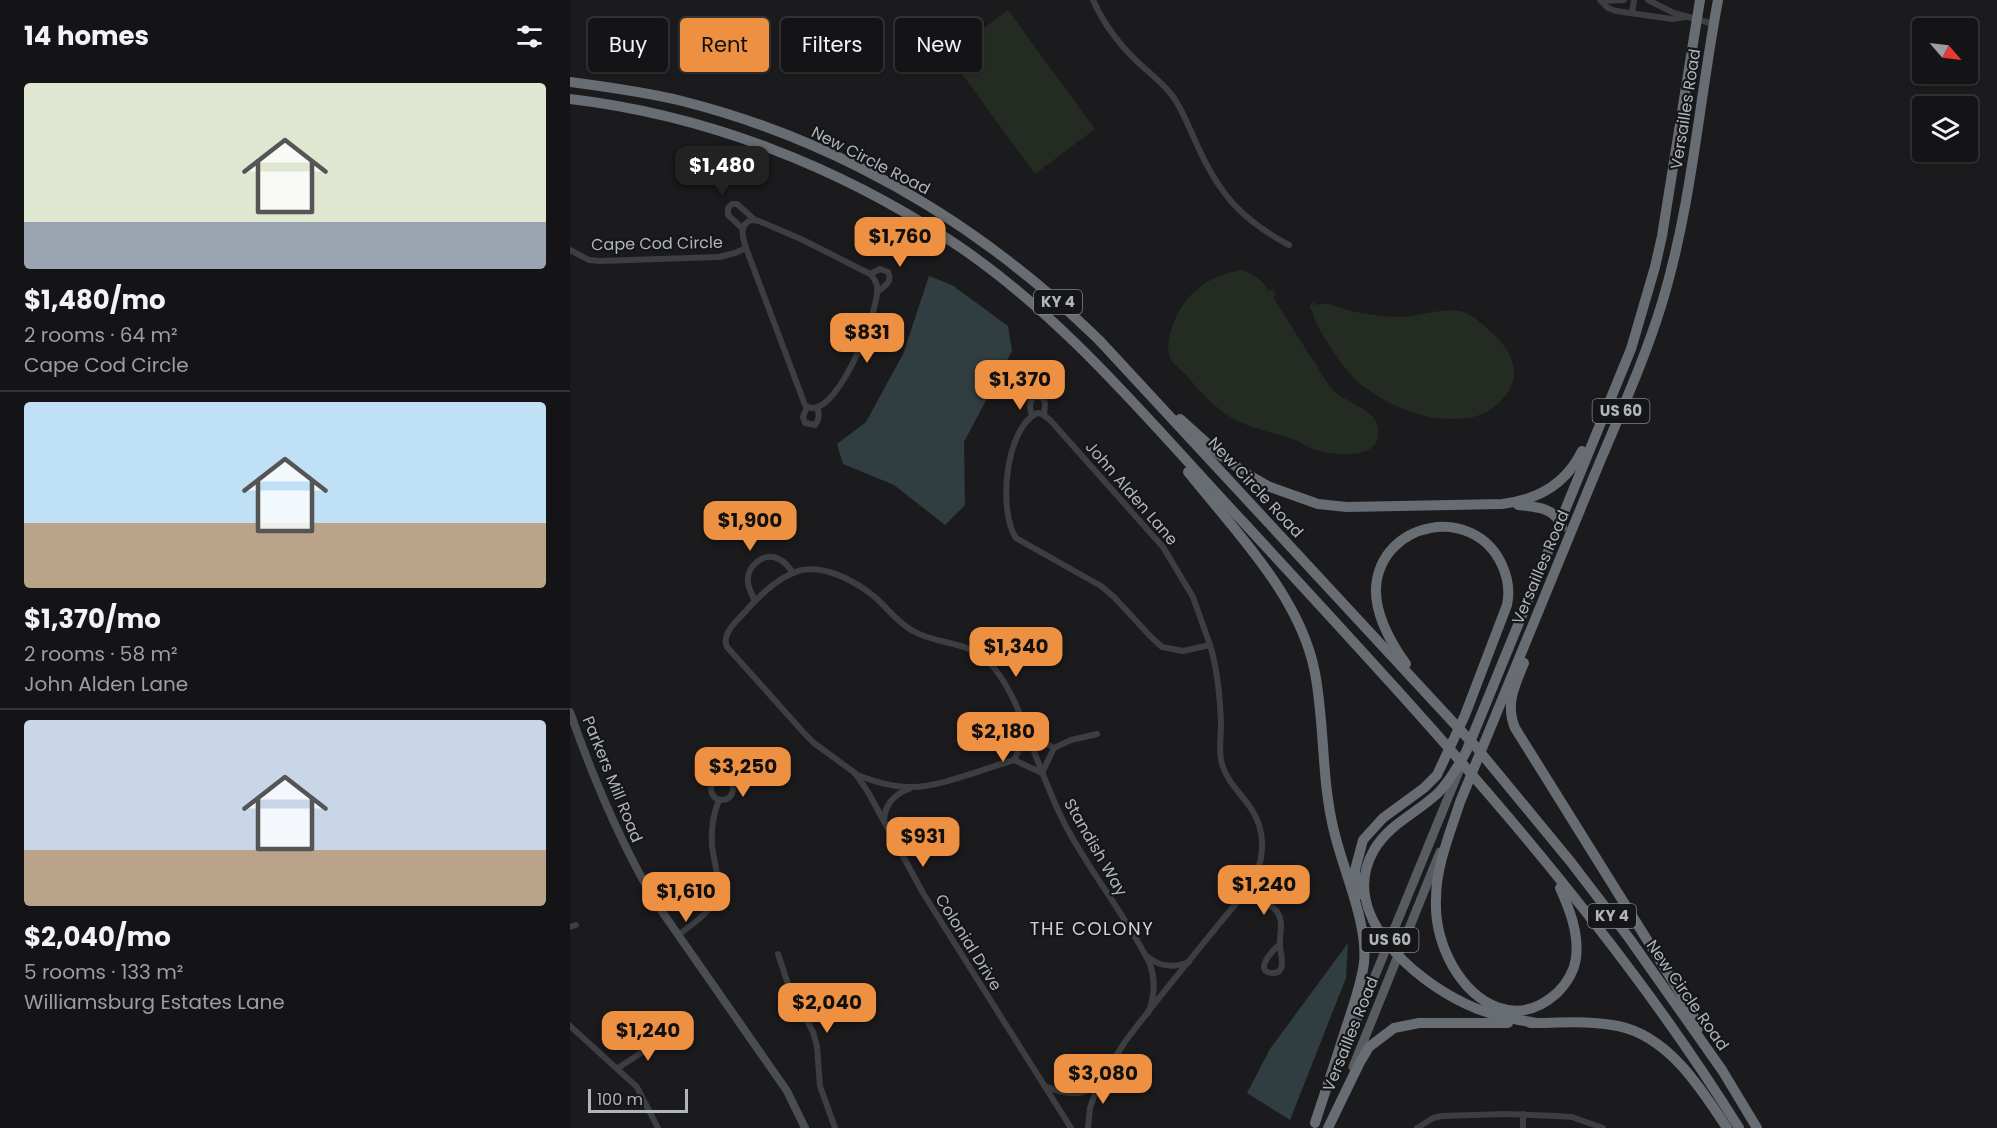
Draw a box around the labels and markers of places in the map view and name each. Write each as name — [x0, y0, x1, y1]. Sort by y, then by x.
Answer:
pin: $1,480 — [673, 146, 771, 197]
pin: $1,760 — [851, 217, 949, 268]
pin: $831 — [831, 313, 903, 364]
pin: $1,370 — [971, 360, 1069, 411]
pin: $1,900 — [701, 501, 799, 552]
pin: $1,340 — [967, 627, 1065, 678]
pin: $2,180 — [954, 712, 1052, 763]
pin: $3,250 — [694, 747, 792, 798]
pin: $931 — [887, 817, 959, 868]
pin: $1,240 — [1215, 865, 1313, 916]
pin: $1,610 — [637, 872, 735, 923]
pin: $2,040 — [778, 983, 876, 1034]
pin: $1,240 — [599, 1011, 697, 1062]
pin: $3,080 — [1054, 1054, 1152, 1105]

